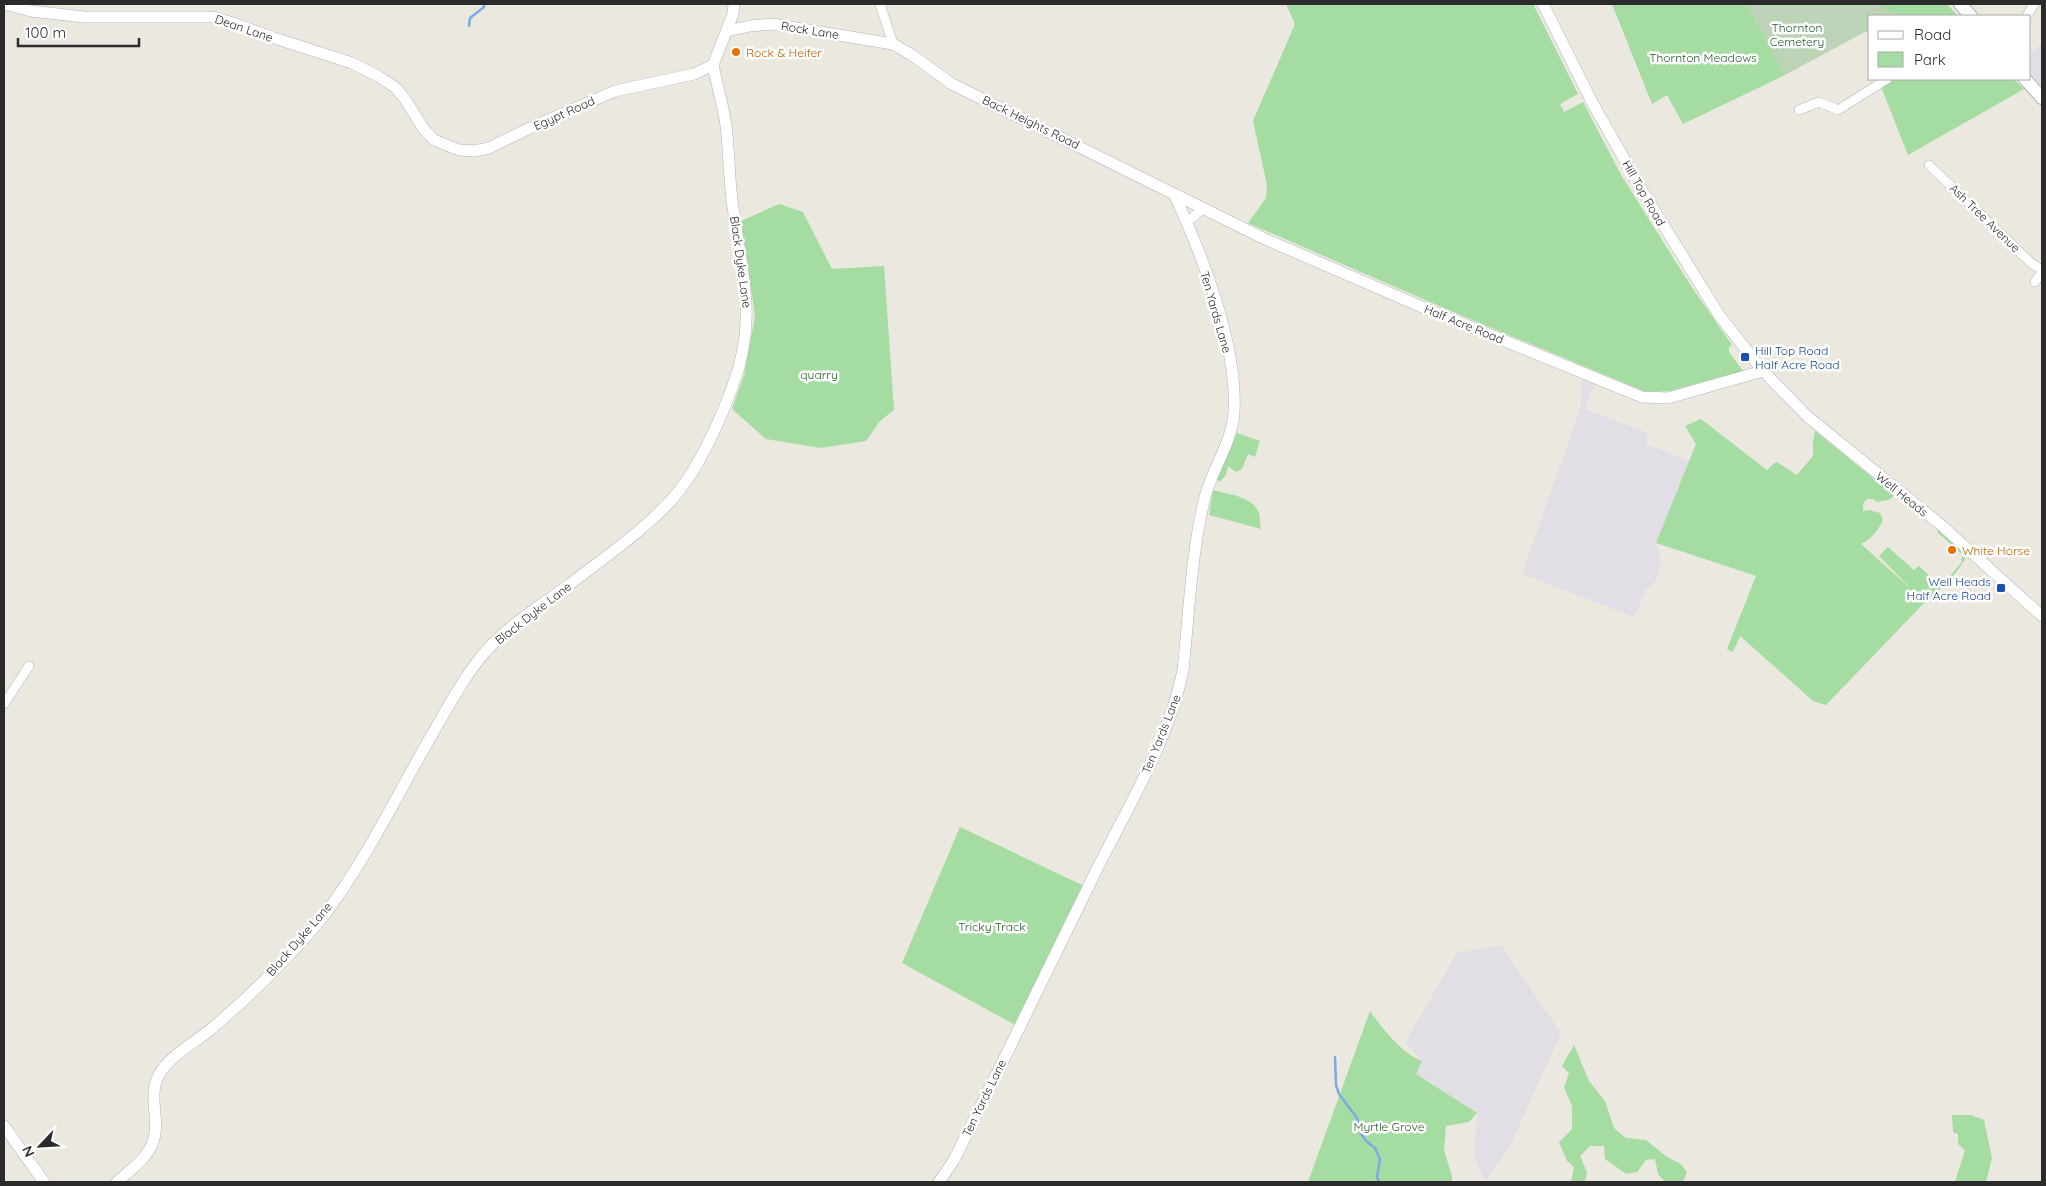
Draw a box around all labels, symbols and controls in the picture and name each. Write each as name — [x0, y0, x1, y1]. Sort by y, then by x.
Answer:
street label: Dean Lane — [213, 11, 275, 45]
scale bar — [18, 15, 139, 47]
legend — [1868, 15, 2031, 80]
street label: Rock Lane — [780, 18, 840, 42]
park label: Thornton Cemetery — [1770, 20, 1824, 49]
text: 100 m — [25, 23, 66, 42]
text: Road — [1914, 25, 1951, 44]
place label: Rock & Heifer — [746, 45, 822, 60]
marker: Rock & Heifer — [730, 46, 742, 58]
park label: Thornton Meadows — [1649, 50, 1757, 65]
text: Park — [1914, 50, 1946, 69]
street label: Back Heights Road — [980, 92, 1082, 152]
street label: Egypt Road — [531, 93, 597, 133]
street label: Hill Top Road — [1619, 157, 1669, 229]
street label: Ash Tree Avenue — [1947, 181, 2024, 256]
street label: Black Dyke Lane — [727, 215, 755, 309]
street label: Ten Yards Lane — [1197, 269, 1235, 355]
street label: Half Acre Road — [1422, 301, 1506, 347]
place label: Hill Top Road Half Acre Road — [1755, 343, 1839, 372]
marker: Hill Top Road Half Acre Road — [1739, 351, 1751, 363]
park label: quarry — [800, 367, 838, 382]
street label: Well Heads — [1873, 468, 1931, 520]
place label: White Horse — [1962, 543, 2030, 558]
marker: White Horse — [1946, 544, 1958, 556]
place label: Well Heads Half Acre Road — [1907, 574, 1991, 603]
street label: Black Dyke Lane — [492, 578, 574, 647]
marker: Well Heads Half Acre Road — [1995, 582, 2007, 594]
street label: Ten Yards Lane — [1138, 692, 1184, 776]
street label: Black Dyke Lane — [263, 899, 335, 979]
park label: Tricky Track — [958, 919, 1026, 934]
street label: Ten Yards Lane — [959, 1057, 1009, 1139]
park label: Myrtle Grove — [1353, 1119, 1425, 1134]
north arrow — [15, 1121, 65, 1171]
text: N — [18, 1143, 39, 1160]

